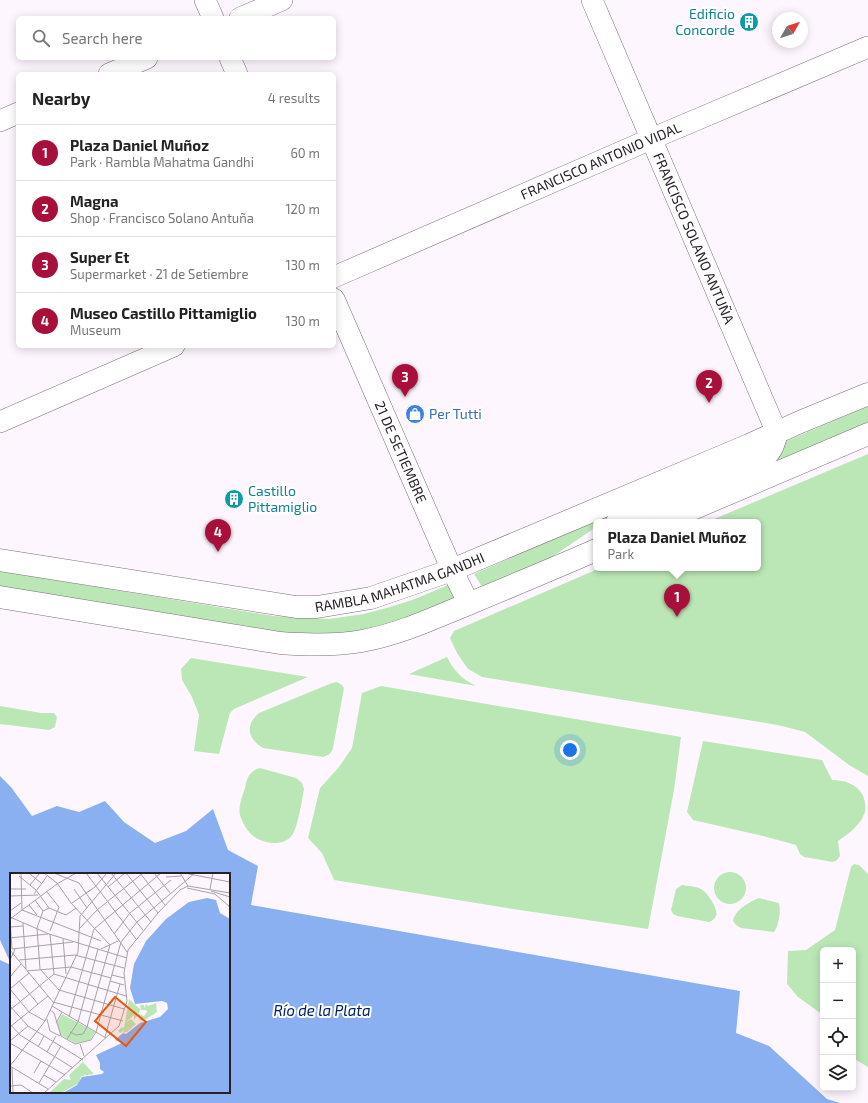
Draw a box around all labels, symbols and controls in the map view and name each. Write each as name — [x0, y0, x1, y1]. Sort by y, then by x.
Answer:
place label: Edificio Concorde — [675, 5, 735, 38]
building icon: Edificio Concorde — [738, 11, 760, 33]
north arrow — [772, 12, 808, 48]
search box — [16, 16, 336, 60]
icon: search — [30, 27, 52, 49]
text: Search here — [62, 29, 143, 47]
text: Nearby — [32, 88, 90, 108]
text: 4 results — [268, 90, 320, 106]
street label: FRANCISCO ANTONIO VIDAL — [518, 118, 683, 203]
text: Plaza Daniel Muñoz — [70, 136, 209, 154]
text: 1 — [42, 145, 48, 161]
text: 60 m — [290, 145, 320, 161]
street label: FRANCISCO SOLANO ANTUÑA — [650, 150, 738, 326]
text: Park · Rambla Mahatma Gandhi — [70, 154, 254, 170]
text: Magna — [70, 192, 119, 210]
text: 2 — [41, 201, 49, 217]
text: 120 m — [285, 201, 320, 217]
text: Shop · Francisco Solano Antuña — [70, 210, 254, 226]
text: Super Et — [70, 248, 129, 266]
text: 3 — [41, 257, 49, 273]
text: 130 m — [285, 257, 320, 273]
text: Supermarket · 21 de Setiembre — [70, 266, 248, 282]
text: Museo Castillo Pittamiglio — [70, 304, 257, 322]
text: 4 — [41, 313, 49, 329]
text: 130 m — [285, 313, 320, 329]
text: Museum — [70, 322, 121, 338]
pin: 3 — [392, 364, 418, 397]
pin: 2 — [696, 370, 722, 403]
street label: 21 DE SETIEMBRE — [371, 398, 431, 506]
shop icon: Per Tutti — [404, 403, 426, 425]
place label: Per Tutti — [429, 405, 482, 422]
place label: Castillo Pittamiglio — [248, 482, 317, 515]
building icon: Castillo Pittamiglio — [223, 488, 245, 510]
pin: 4 — [205, 519, 231, 552]
popup — [593, 519, 761, 571]
text: Plaza Daniel Muñoz — [607, 528, 747, 546]
text: Park — [607, 546, 634, 562]
street label: RAMBLA MAHATMA GANDHI — [313, 548, 487, 615]
pin: 1 — [664, 584, 690, 617]
your location — [560, 740, 580, 760]
inset map — [10, 873, 230, 1093]
map controls — [820, 947, 856, 1091]
button: + — [820, 947, 856, 983]
button: − — [820, 983, 856, 1019]
water label: Río de la Plata — [273, 1001, 371, 1019]
button: locate — [820, 1019, 856, 1055]
button: layers — [820, 1055, 856, 1091]

